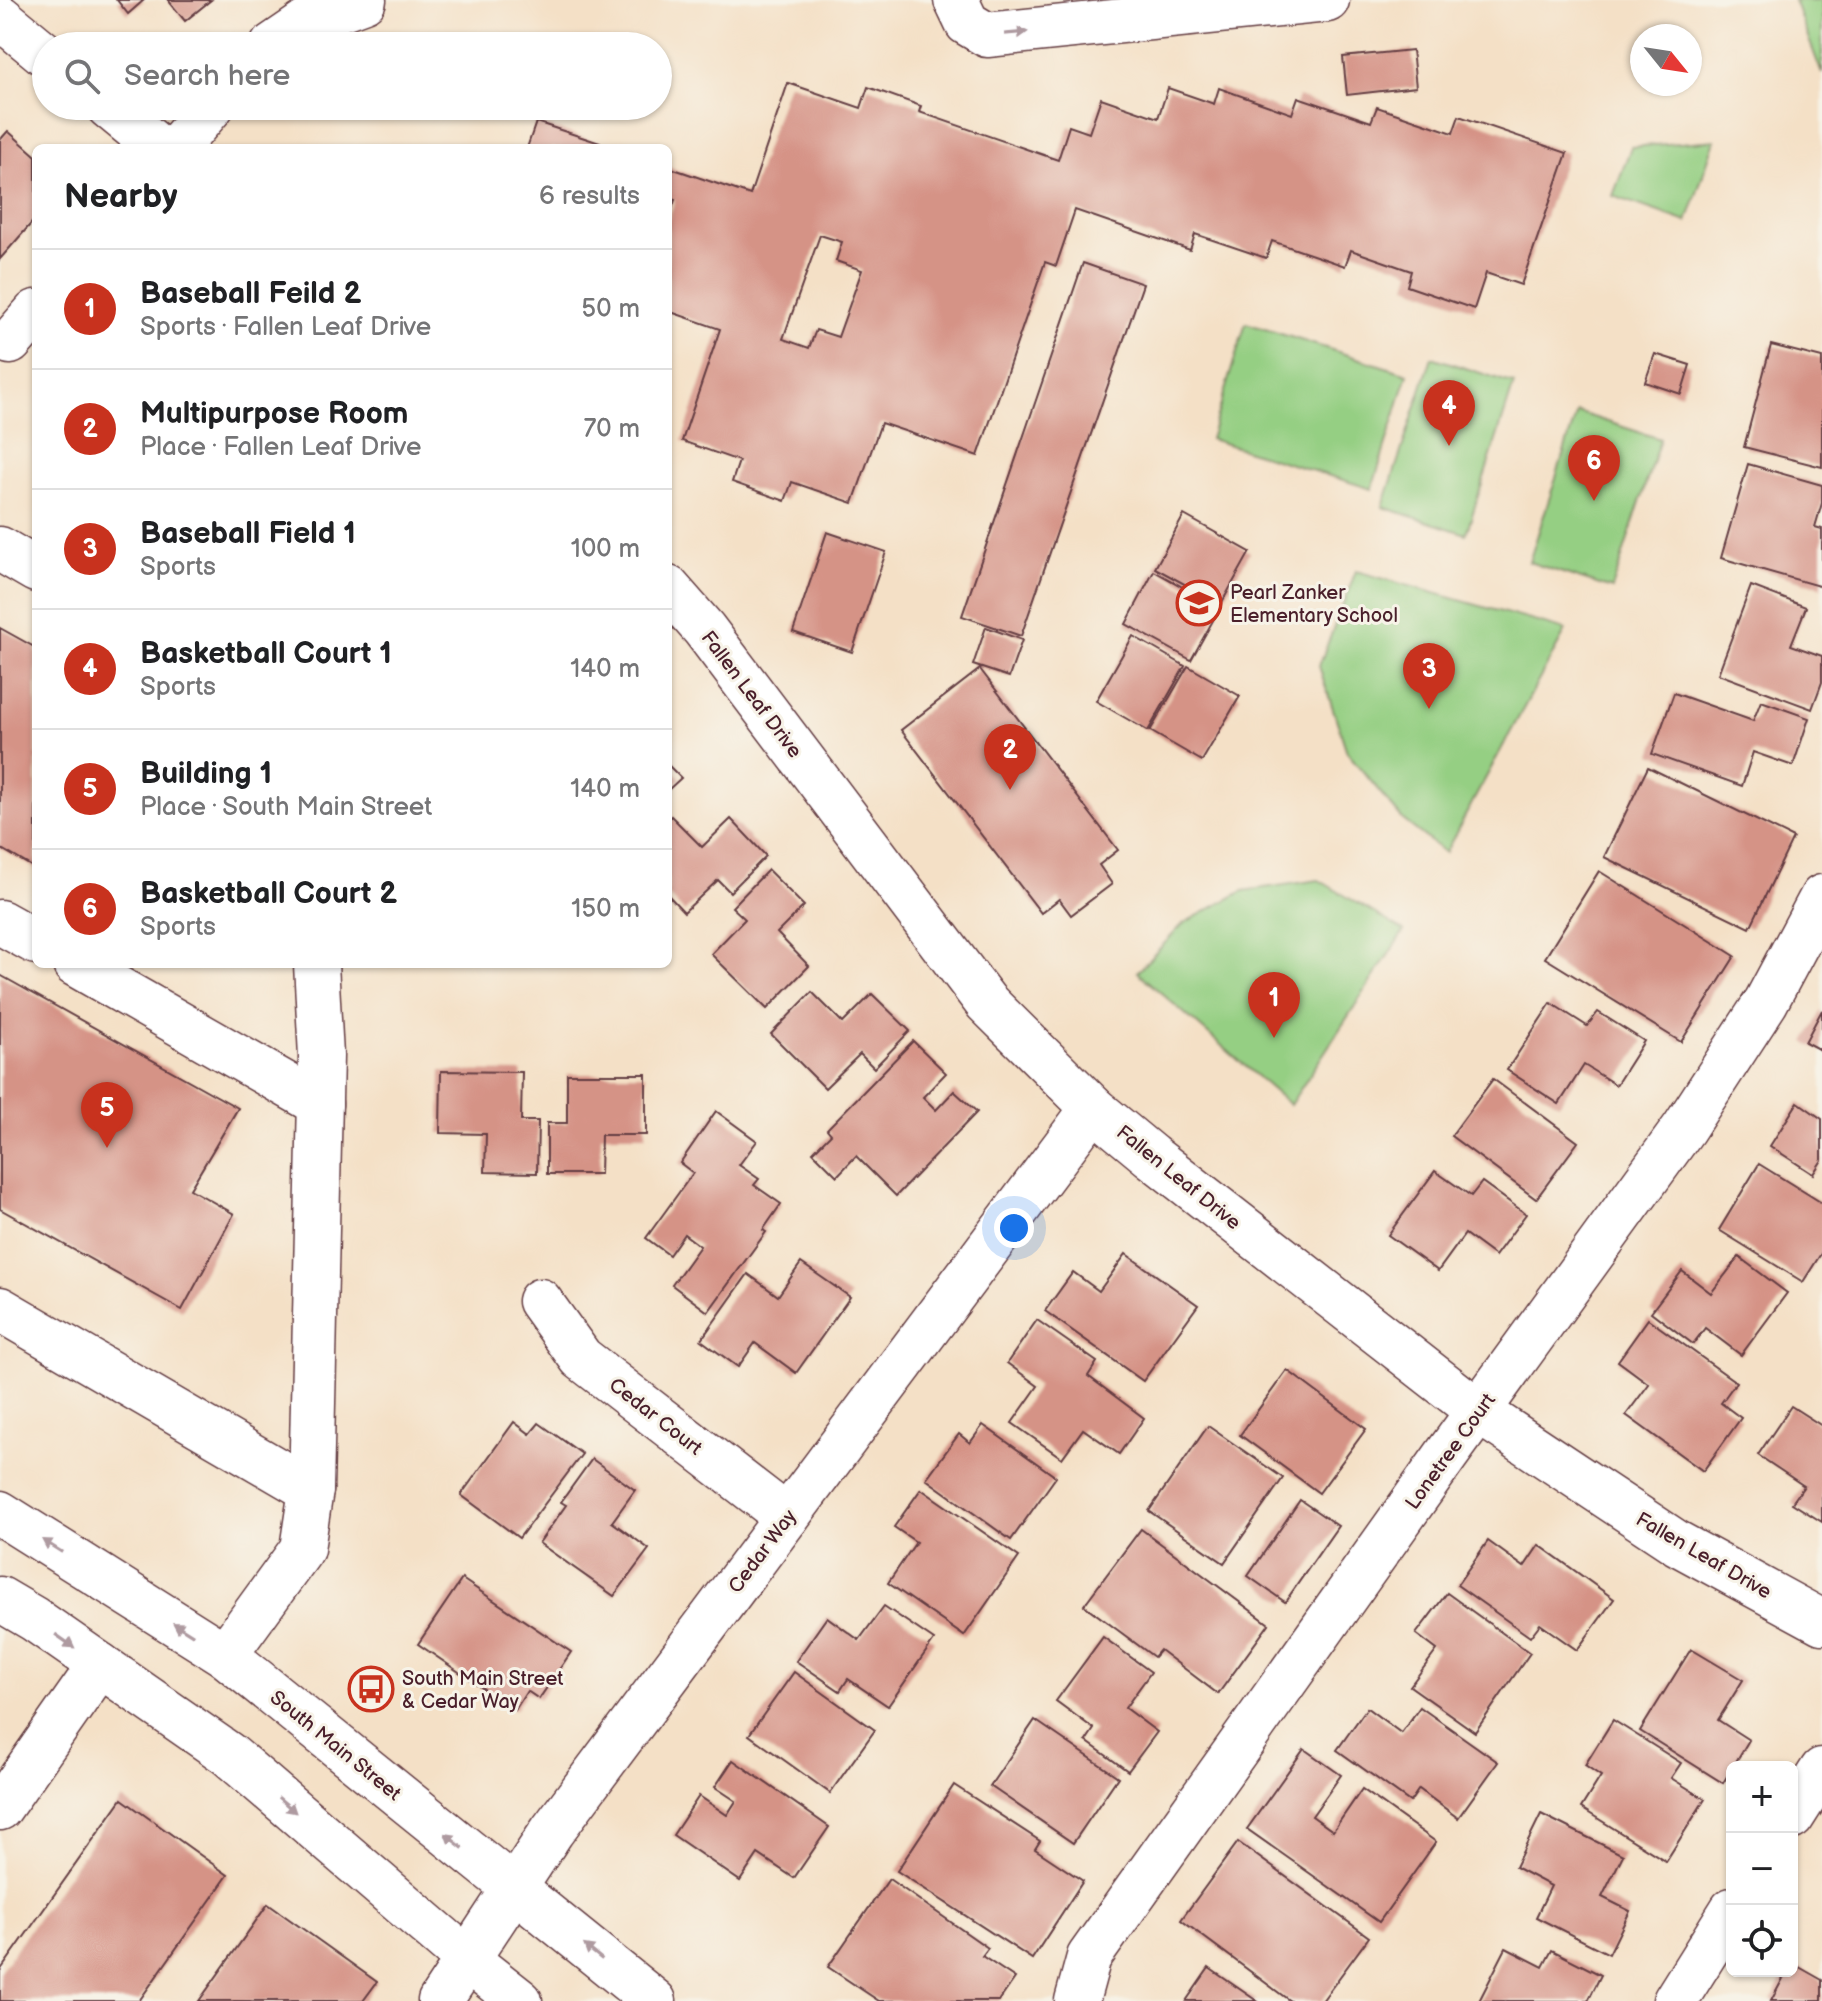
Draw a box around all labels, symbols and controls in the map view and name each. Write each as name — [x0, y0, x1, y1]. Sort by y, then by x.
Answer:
north arrow — [1630, 24, 1702, 96]
one-way arrow — [1004, 26, 1029, 39]
search box — [32, 32, 672, 120]
icon: search — [60, 54, 104, 98]
text: Search here — [124, 58, 290, 94]
text: Nearby — [64, 176, 178, 217]
text: 6 results — [539, 181, 640, 212]
text: Baseball Feild 2 — [140, 276, 361, 312]
text: 1 — [85, 294, 95, 325]
text: 50 m — [581, 294, 640, 325]
text: Sports · Fallen Leaf Drive — [140, 312, 431, 343]
pin: 4 — [1423, 380, 1475, 446]
text: Multipurpose Room — [140, 396, 408, 432]
text: 2 — [82, 414, 98, 445]
text: 70 m — [583, 414, 640, 445]
text: Place · Fallen Leaf Drive — [140, 432, 421, 463]
pin: 6 — [1568, 435, 1620, 501]
text: Baseball Field 1 — [140, 516, 356, 552]
text: 3 — [82, 534, 98, 565]
text: 100 m — [571, 534, 640, 565]
text: Sports — [140, 552, 216, 583]
school or university icon: Pearl Zanker Elementary School — [1175, 579, 1223, 627]
place label: Pearl Zanker Elementary School — [1230, 581, 1398, 628]
street label: Fallen Leaf Drive — [696, 626, 807, 763]
text: Basketball Court 1 — [140, 636, 392, 672]
pin: 3 — [1403, 643, 1455, 709]
text: 4 — [82, 654, 98, 685]
text: 140 m — [570, 654, 640, 685]
text: Sports — [140, 672, 216, 703]
pin: 2 — [984, 724, 1036, 790]
text: Building 1 — [140, 756, 272, 792]
text: 5 — [82, 774, 98, 805]
text: 140 m — [570, 774, 640, 805]
text: Place · South Main Street — [140, 792, 432, 823]
text: Basketball Court 2 — [140, 876, 397, 912]
text: 6 — [82, 894, 98, 925]
text: 150 m — [571, 894, 640, 925]
text: Sports — [140, 912, 216, 943]
pin: 1 — [1248, 972, 1300, 1038]
pin: 5 — [81, 1082, 133, 1148]
street label: Fallen Leaf Drive — [1112, 1120, 1245, 1235]
your location — [994, 1208, 1034, 1248]
street label: Cedar Court — [604, 1373, 707, 1461]
street label: Lonetree Court — [1401, 1389, 1501, 1514]
street label: Cedar Way — [724, 1505, 802, 1598]
street label: Fallen Leaf Drive — [1631, 1507, 1776, 1604]
one-way arrow — [41, 1539, 63, 1553]
one-way arrow — [172, 1622, 194, 1636]
one-way arrow — [55, 1633, 76, 1648]
bus stop icon: South Main Street & Cedar Way — [347, 1665, 395, 1713]
place label: South Main Street & Cedar Way — [402, 1667, 563, 1714]
street label: South Main Street — [265, 1686, 406, 1806]
map controls — [1726, 1761, 1798, 1977]
button: + — [1726, 1761, 1798, 1833]
one-way arrow — [276, 1796, 296, 1813]
one-way arrow — [444, 1833, 464, 1849]
button: − — [1726, 1833, 1798, 1905]
button: locate — [1726, 1905, 1798, 1977]
one-way arrow — [583, 1945, 603, 1961]

